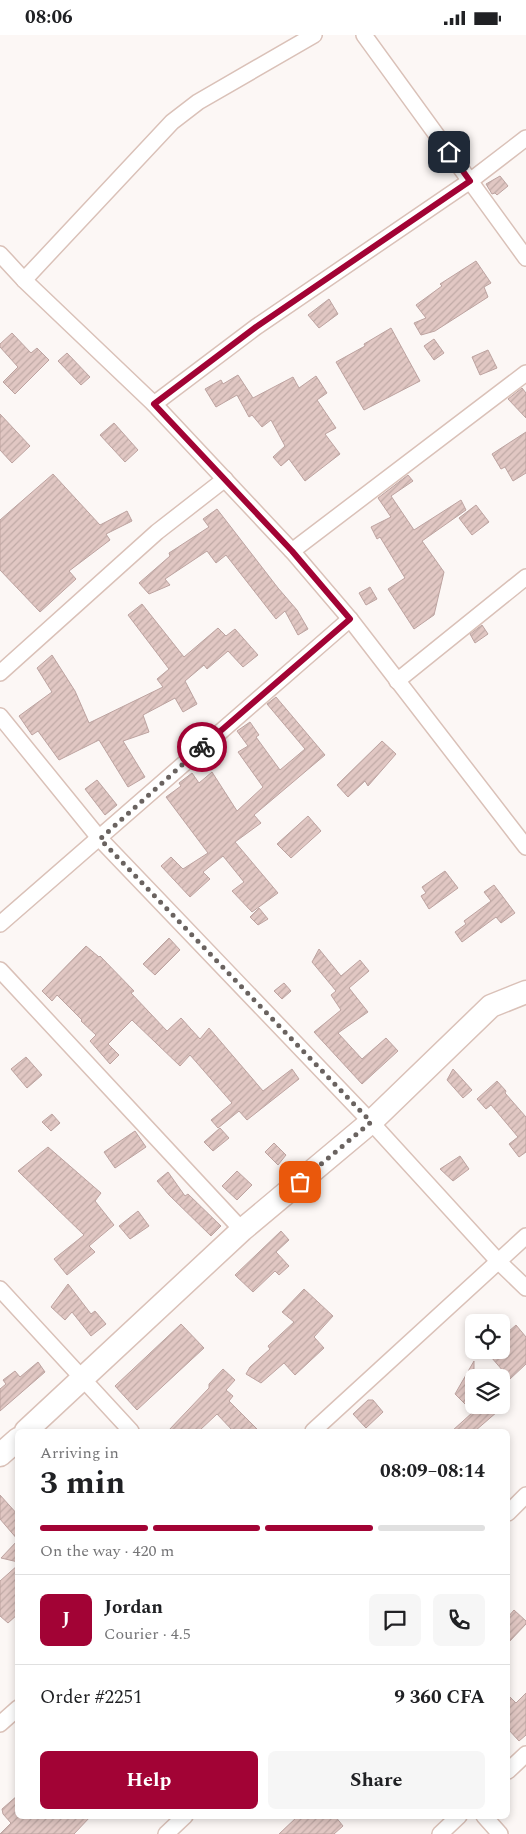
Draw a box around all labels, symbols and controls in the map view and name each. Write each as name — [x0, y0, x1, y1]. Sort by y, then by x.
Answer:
text: 08:06 — [25, 3, 73, 32]
pin — [428, 131, 470, 173]
icon: home — [435, 138, 463, 166]
courier — [177, 722, 227, 772]
icon: bike — [188, 733, 216, 761]
pin — [279, 1161, 321, 1203]
icon: bag — [286, 1168, 314, 1196]
map controls — [465, 1314, 510, 1414]
button: locate — [465, 1314, 510, 1359]
button: layers — [465, 1369, 510, 1414]
text: Arriving in — [40, 1441, 119, 1465]
text: 08:09–08:14 — [380, 1457, 485, 1486]
text: 3 min — [40, 1459, 125, 1508]
text: On the way · 420 m — [40, 1539, 174, 1563]
text: Jordan — [104, 1593, 163, 1622]
button: chat — [369, 1594, 421, 1646]
button: phone — [433, 1594, 485, 1646]
text: J — [62, 1605, 70, 1634]
text: Courier · 4.5 — [104, 1622, 191, 1646]
text: Order #2251 — [40, 1683, 143, 1712]
text: 9 360 CFA — [394, 1683, 485, 1712]
button: Help — [40, 1751, 258, 1809]
button: Share — [268, 1751, 485, 1809]

